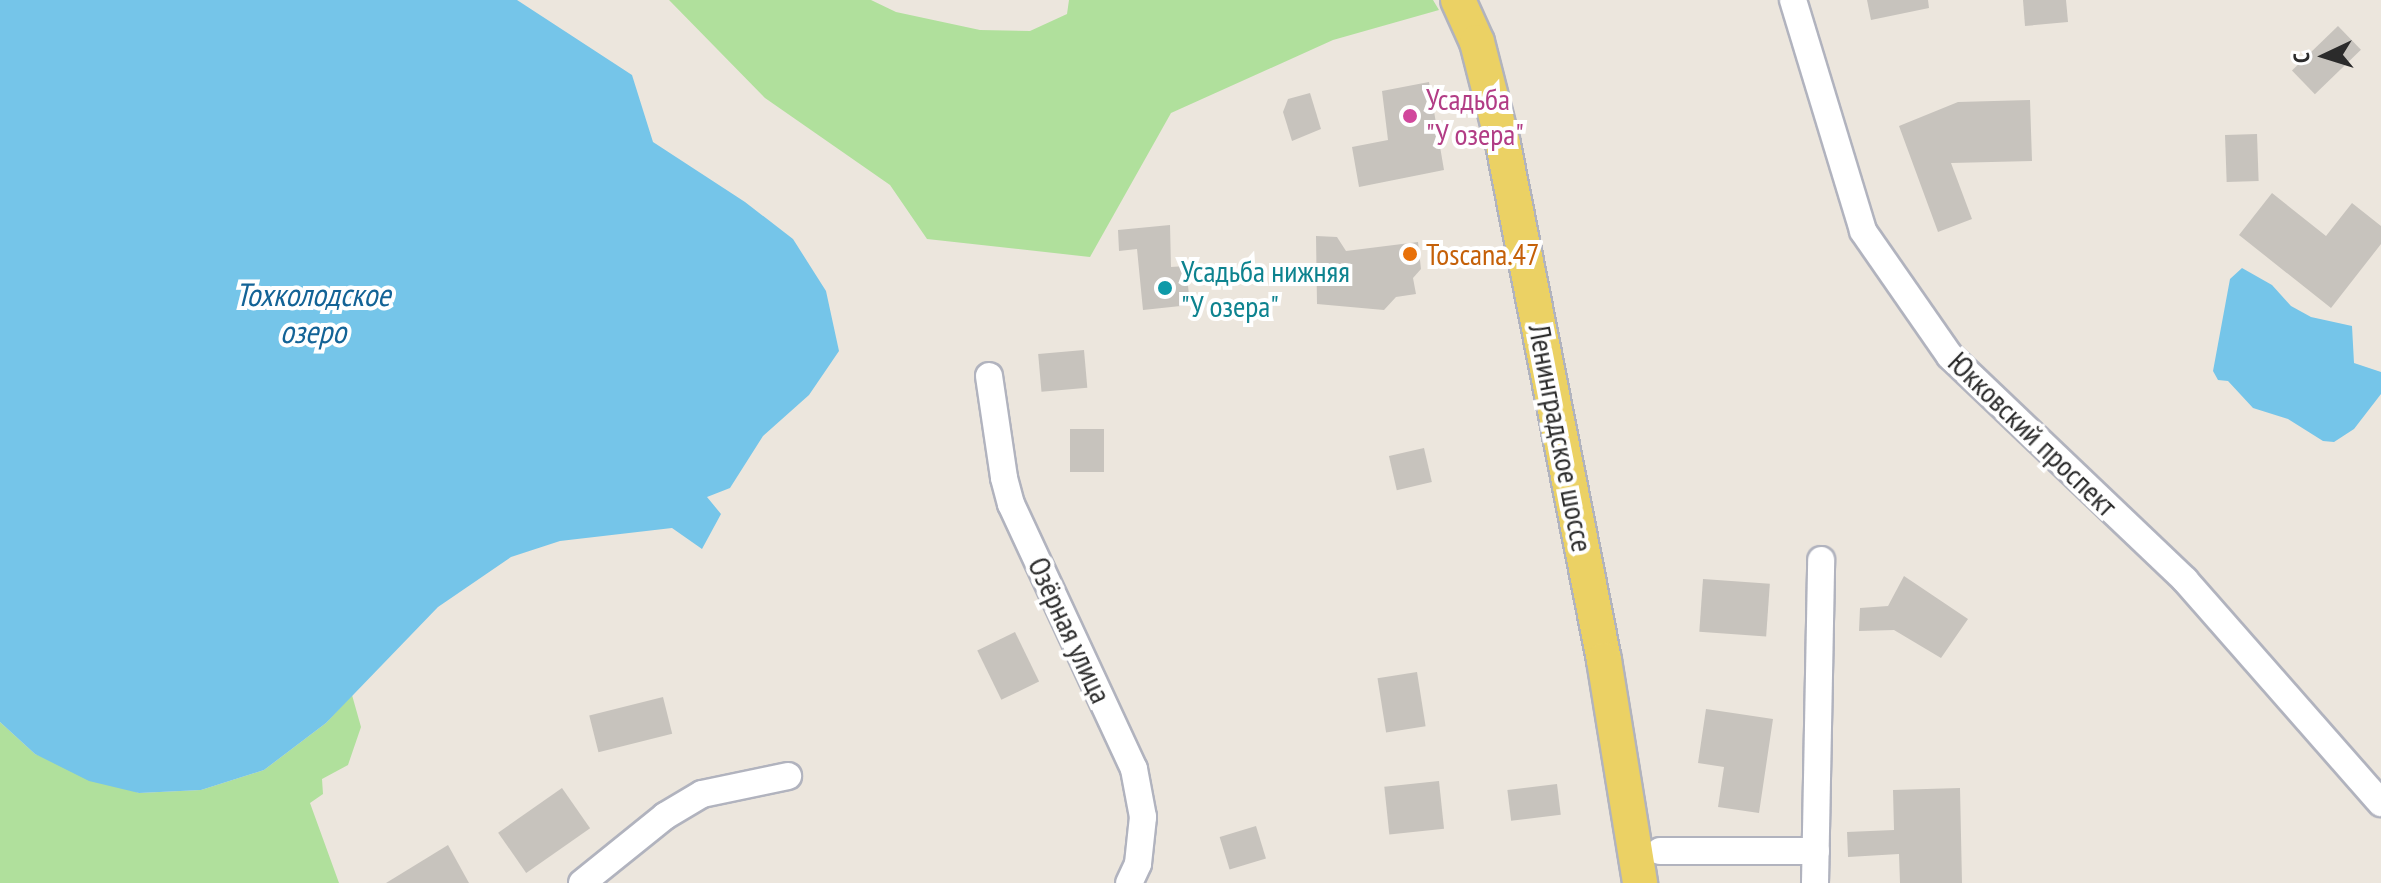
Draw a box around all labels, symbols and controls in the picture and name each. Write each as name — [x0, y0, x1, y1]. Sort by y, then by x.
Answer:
north arrow — [2285, 16, 2365, 96]
text: С — [2287, 52, 2315, 64]
place label: Усадьба "У озера" — [1426, 81, 1525, 152]
marker: Усадьба "У озера" — [1401, 107, 1419, 125]
place label: Toscana.47 — [1426, 236, 1540, 272]
marker: Toscana.47 — [1401, 245, 1419, 263]
place label: Усадьба нижняя "У озера" — [1181, 253, 1350, 324]
water label: Тохколодское озеро — [236, 276, 390, 351]
marker: Усадьба нижняя "У озера" — [1156, 279, 1174, 297]
street label: Ленинградское шоссе — [1521, 321, 1601, 555]
street label: Юкковский проспект — [1941, 344, 2125, 524]
street label: Озёрная улица — [1021, 551, 1119, 709]

